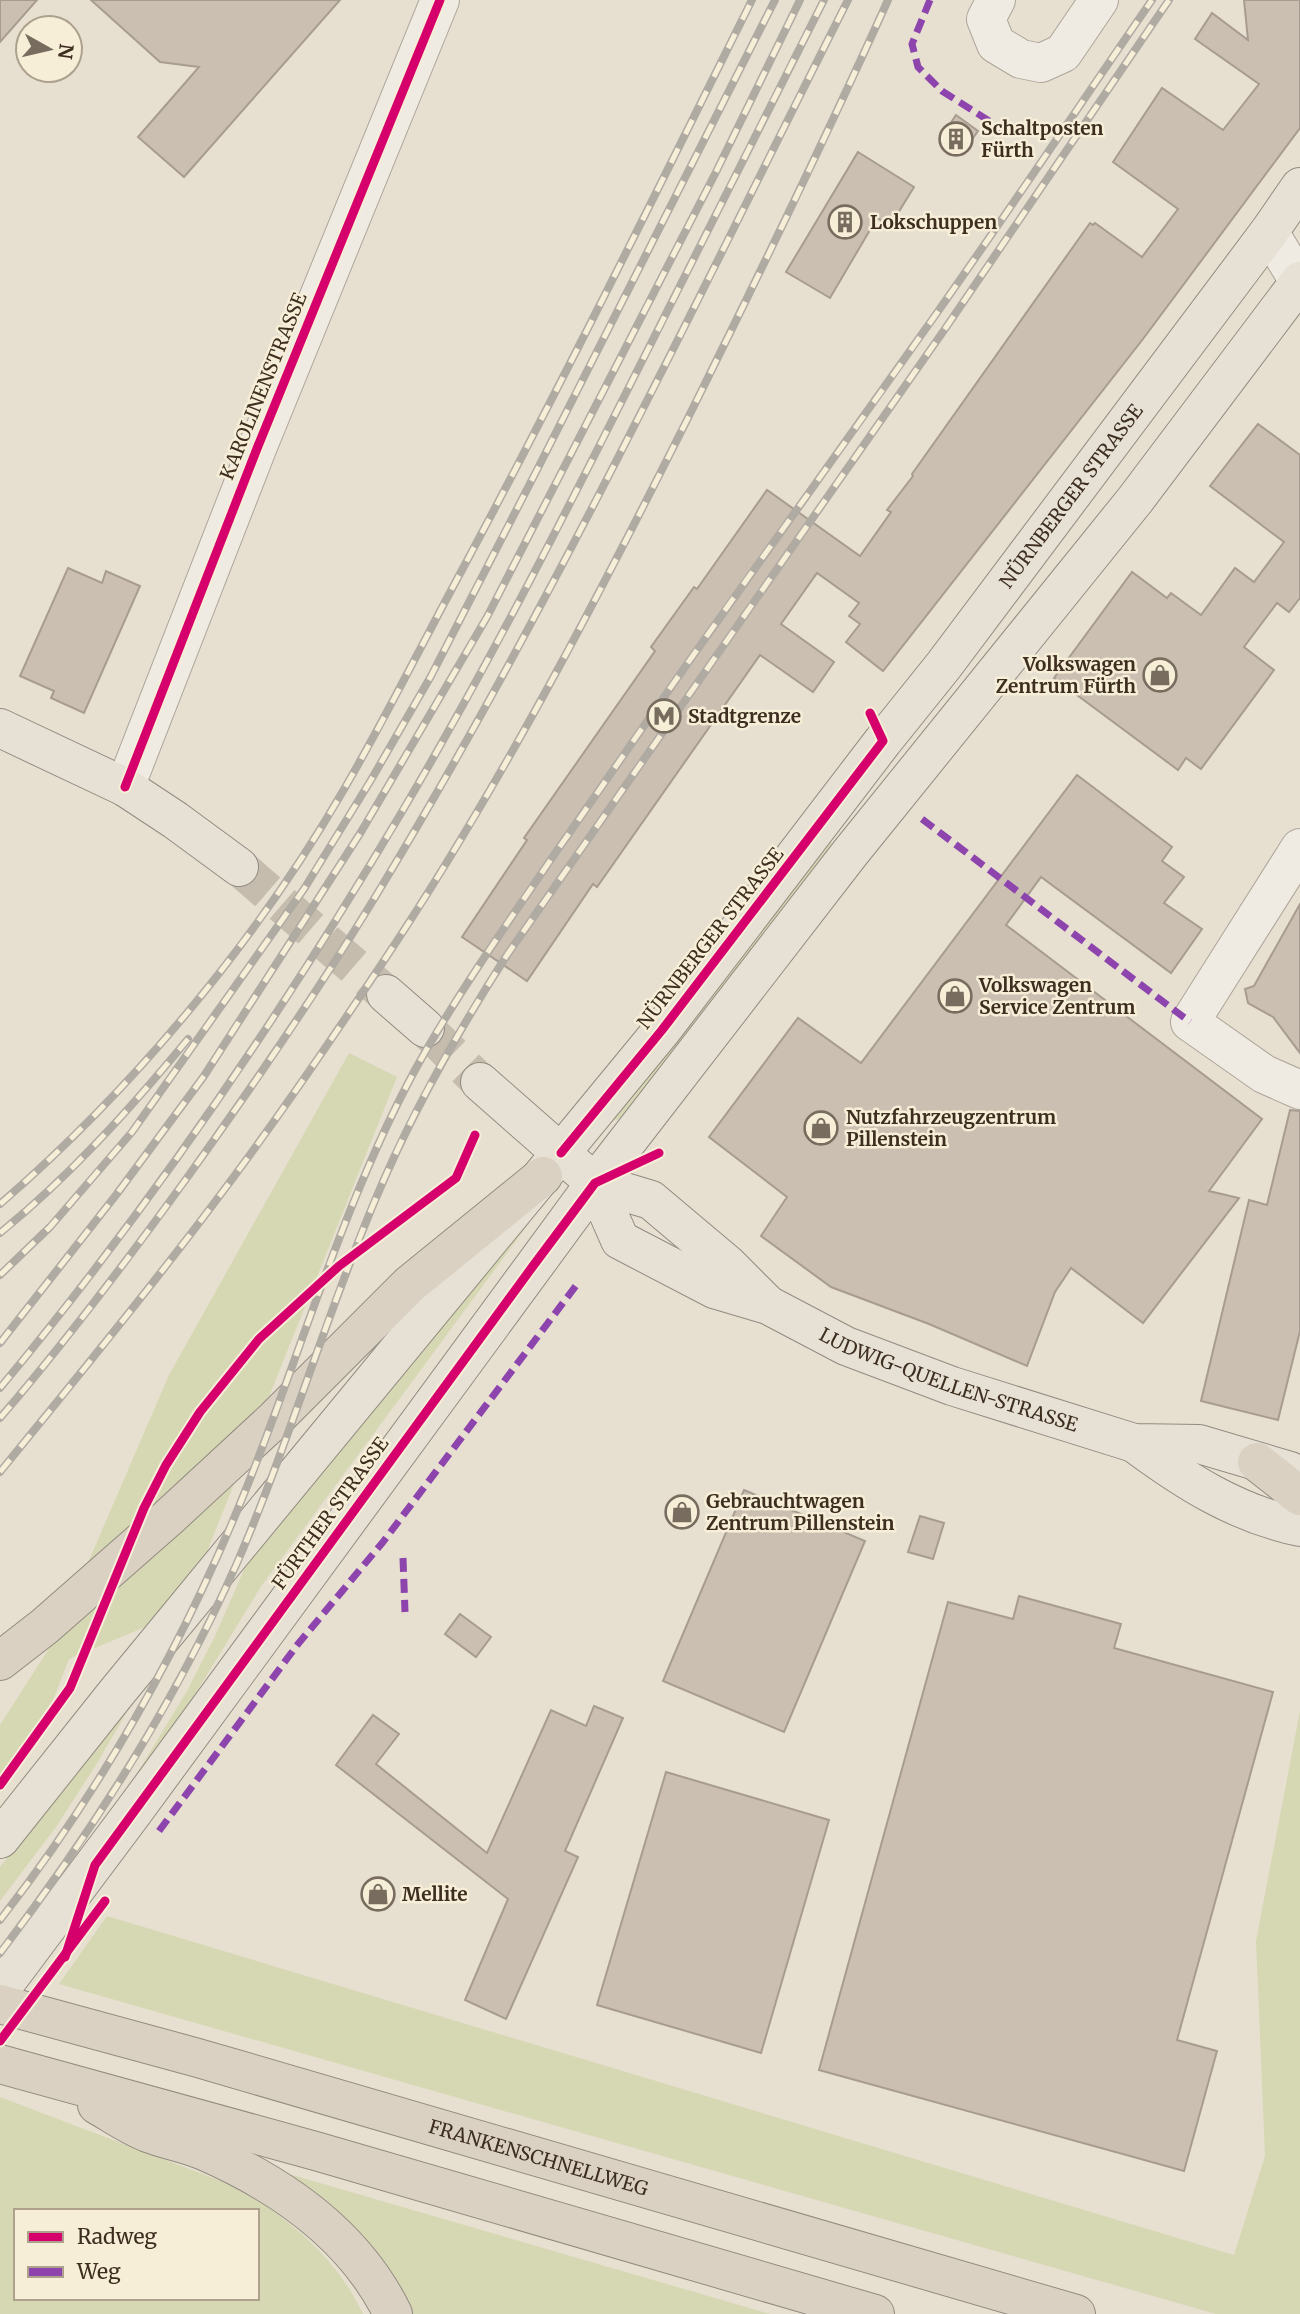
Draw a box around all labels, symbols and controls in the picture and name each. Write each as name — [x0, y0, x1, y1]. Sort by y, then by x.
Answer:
north arrow — [14, 14, 84, 84]
text: N — [53, 42, 79, 60]
place label: Schaltposten Fürth — [981, 116, 1103, 162]
building icon: Schaltposten Fürth — [937, 120, 975, 158]
building icon: Lokschuppen — [826, 203, 864, 241]
place label: Lokschuppen — [870, 210, 997, 234]
street label: KAROLINENSTRASSE — [214, 289, 312, 483]
street label: NÜRNBERGER STRASSE — [994, 399, 1148, 593]
place label: Volkswagen Zentrum Fürth — [996, 652, 1136, 698]
shop icon: Volkswagen Zentrum Fürth — [1141, 656, 1179, 694]
metro station icon: Stadtgrenze — [645, 697, 683, 735]
place label: Stadtgrenze — [688, 704, 801, 728]
street label: NÜRNBERGER STRASSE — [632, 842, 788, 1034]
place label: Volkswagen Service Zentrum — [978, 973, 1135, 1019]
shop icon: Volkswagen Service Zentrum — [936, 977, 974, 1015]
place label: Nutzfahrzeugzentrum Pillenstein — [846, 1105, 1056, 1151]
shop icon: Nutzfahrzeugzentrum Pillenstein — [802, 1109, 840, 1147]
street label: LUDWIG-QUELLEN-STRASSE — [815, 1322, 1081, 1437]
street label: FÜRTHER STRASSE — [267, 1432, 393, 1594]
place label: Gebrauchtwagen Zentrum Pillenstein — [706, 1489, 895, 1535]
shop icon: Gebrauchtwagen Zentrum Pillenstein — [663, 1493, 701, 1531]
shop icon: Mellite — [359, 1875, 397, 1913]
place label: Mellite — [402, 1882, 467, 1906]
street label: FRANKENSCHNELLWEG — [426, 2114, 651, 2201]
legend — [14, 2209, 259, 2300]
text: Radweg — [77, 2223, 157, 2250]
text: Weg — [76, 2258, 121, 2285]

